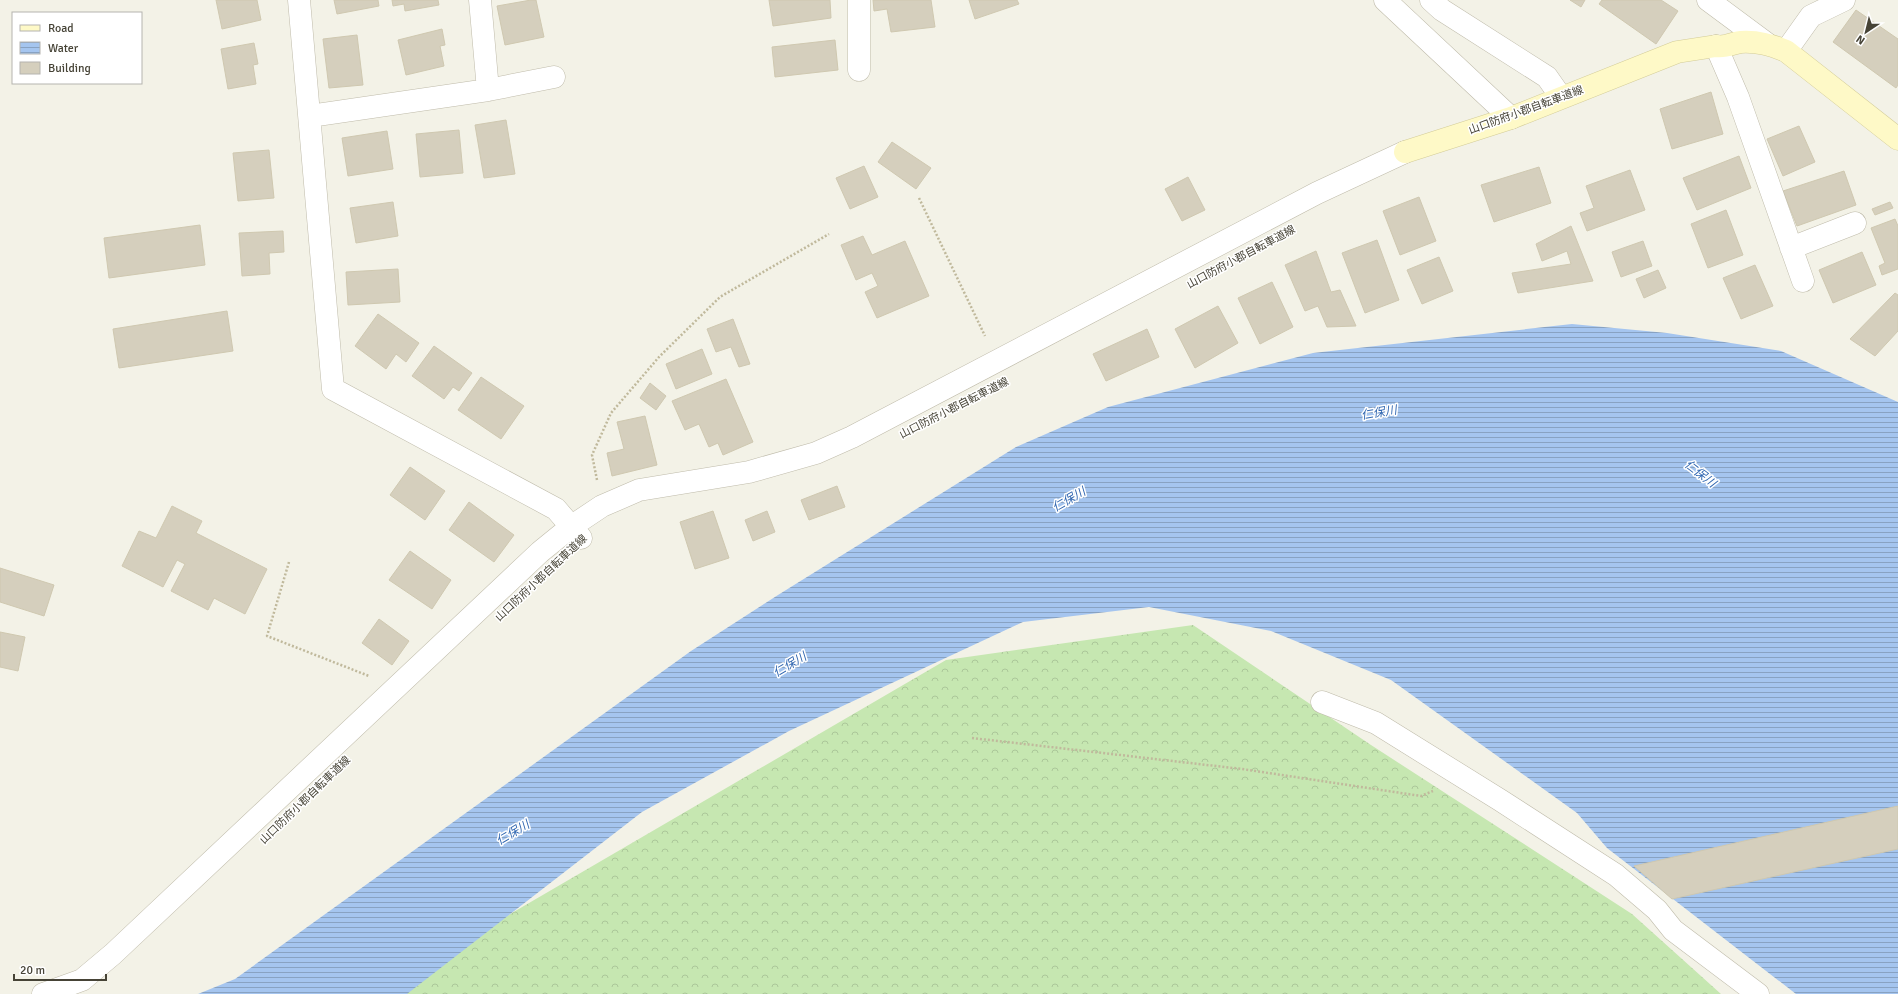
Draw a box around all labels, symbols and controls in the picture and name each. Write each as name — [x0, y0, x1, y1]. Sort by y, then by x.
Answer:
legend — [12, 12, 142, 84]
north arrow — [1846, 12, 1886, 52]
text: Road — [48, 21, 74, 36]
text: N — [1854, 32, 1867, 47]
text: Water — [48, 41, 79, 56]
text: Building — [48, 61, 91, 76]
street label: 山口防府小郡自転車道線 — [1467, 83, 1585, 137]
street label: 山口防府小郡自転車道線 — [1185, 223, 1297, 291]
street label: 山口防府小郡自転車道線 — [897, 375, 1011, 441]
water label: 仁保川 — [1360, 402, 1400, 423]
water label: 仁保川 — [1681, 457, 1720, 492]
water label: 仁保川 — [1050, 484, 1090, 515]
street label: 山口防府小郡自転車道線 — [492, 532, 590, 624]
water label: 仁保川 — [771, 648, 811, 681]
street label: 山口防府小郡自転車道線 — [257, 753, 353, 847]
water label: 仁保川 — [494, 816, 534, 849]
scale bar — [14, 956, 106, 982]
text: 20 m — [20, 963, 45, 978]

